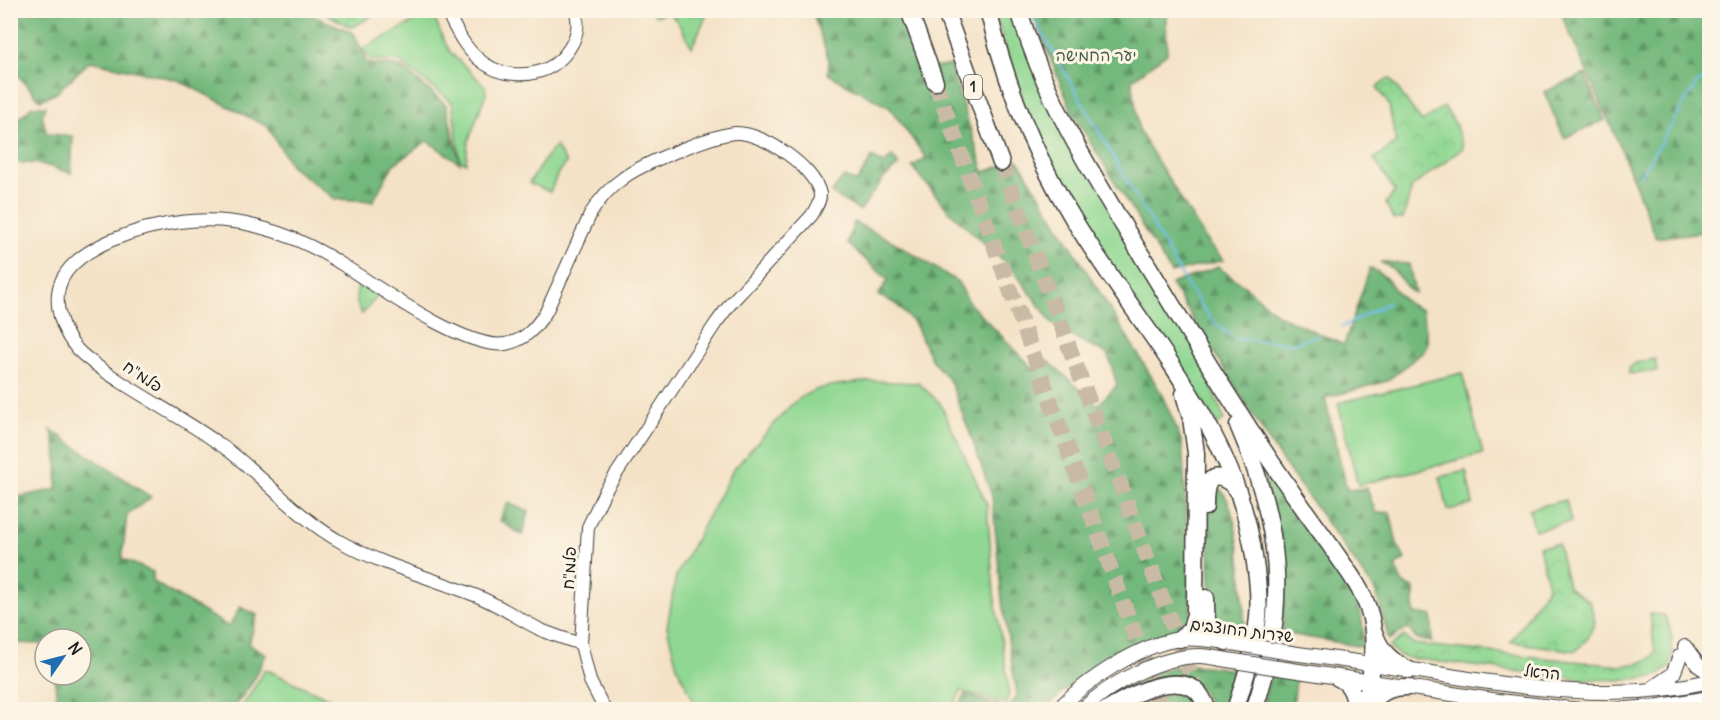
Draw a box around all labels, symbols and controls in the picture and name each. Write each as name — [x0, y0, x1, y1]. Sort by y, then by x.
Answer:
park label: יער החמישה — [1056, 45, 1136, 65]
road number: 1 — [964, 75, 982, 99]
street label: פלמ"ח — [120, 356, 166, 396]
street label: פלמ"ח — [558, 546, 580, 590]
street label: שדרות החוצבים — [1189, 614, 1295, 646]
north arrow — [33, 627, 93, 687]
text: N — [64, 638, 87, 659]
street label: הראל — [1523, 660, 1561, 684]

